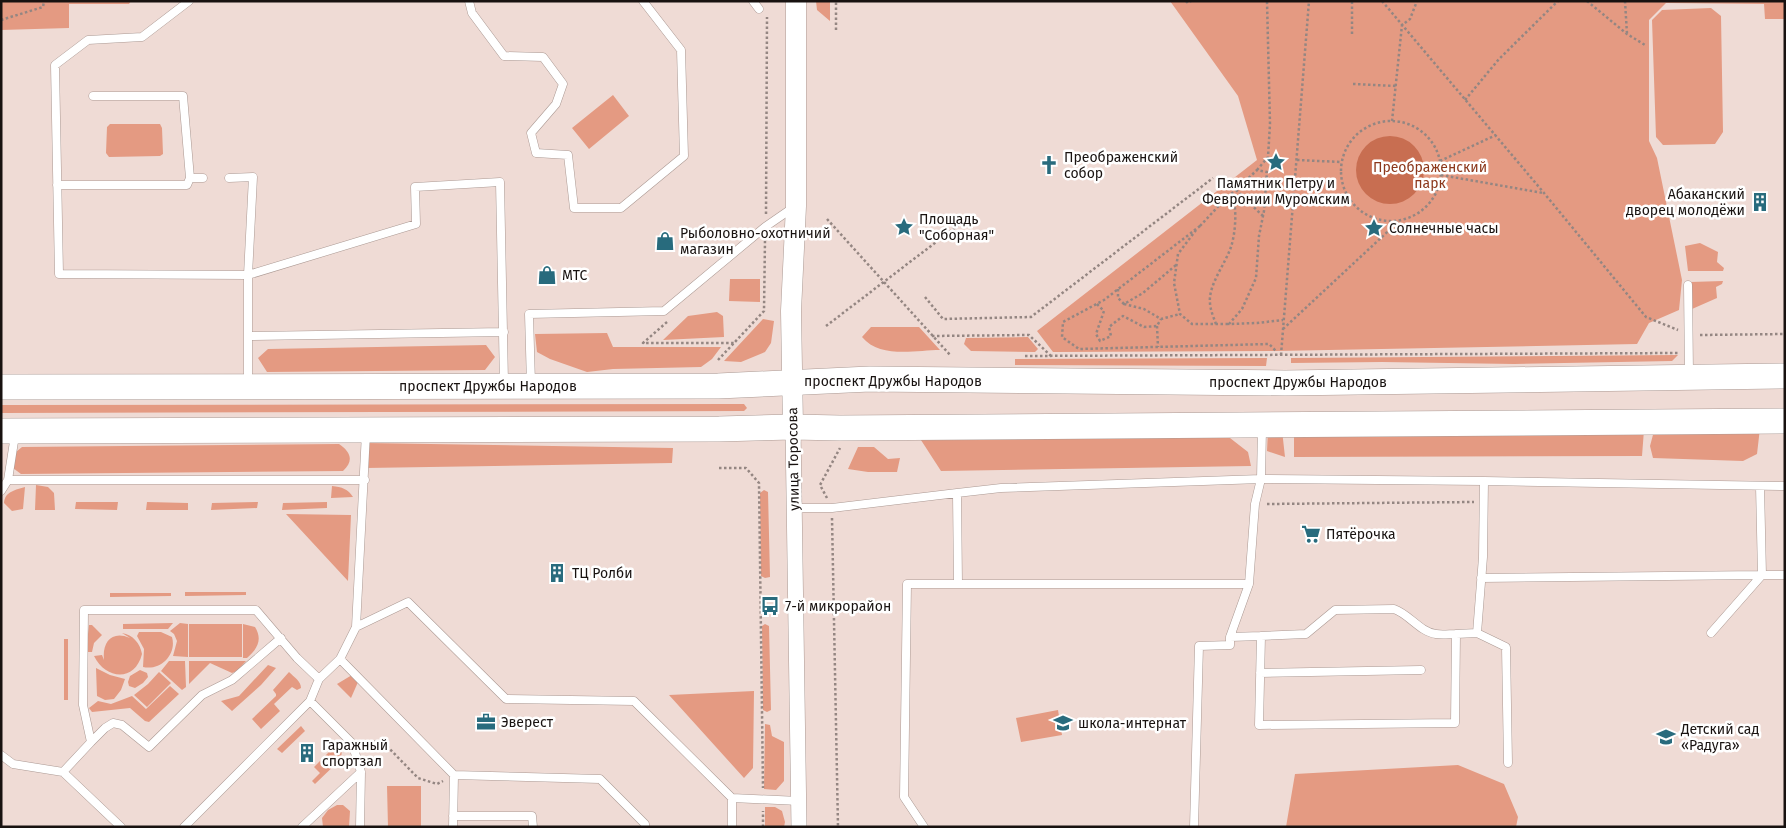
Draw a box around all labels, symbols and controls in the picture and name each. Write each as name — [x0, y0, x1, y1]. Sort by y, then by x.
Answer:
place label: Преображенский собор — [1064, 149, 1178, 182]
place icon: Памятник Петру и Февронии Муромским — [1265, 151, 1287, 173]
church icon: Преображенский собор — [1038, 154, 1060, 176]
park label: Преображенский парк — [1373, 159, 1487, 192]
place label: Памятник Петру и Февронии Муромским — [1202, 175, 1350, 208]
place label: Абаканский дворец молодёжи — [1626, 186, 1745, 219]
building icon: Абаканский дворец молодёжи — [1749, 191, 1771, 213]
place label: Площадь "Соборная" — [919, 211, 994, 244]
place icon: Площадь "Соборная" — [893, 216, 915, 238]
place icon: Солнечные часы — [1363, 217, 1385, 239]
place label: Солнечные часы — [1389, 220, 1499, 237]
place label: Рыболовно-охотничий магазин — [680, 225, 831, 258]
shop icon: Рыболовно-охотничий магазин — [654, 230, 676, 252]
shop icon: МТС — [536, 264, 558, 286]
place label: МТС — [562, 267, 587, 284]
street label: проспект Дружбы Народов — [804, 373, 982, 390]
street label: проспект Дружбы Народов — [1209, 374, 1387, 391]
street label: проспект Дружбы Народов — [399, 378, 577, 395]
street label: улица Торосова — [784, 407, 803, 511]
supermarket icon: Пятёрочка — [1300, 523, 1322, 545]
place label: Пятёрочка — [1326, 526, 1396, 543]
building icon: ТЦ Ролби — [546, 562, 568, 584]
place label: ТЦ Ролби — [572, 565, 633, 582]
bus stop icon: 7-й микрорайон — [759, 595, 781, 617]
place label: 7-й микрорайон — [785, 598, 891, 615]
office icon: Эверест — [475, 711, 497, 733]
school or university icon: школа-интернат — [1052, 712, 1074, 734]
place label: Эверест — [501, 714, 554, 731]
place label: школа-интернат — [1078, 715, 1187, 732]
place label: Детский сад «Радуга» — [1680, 721, 1759, 754]
school or university icon: Детский сад «Радуга» — [1655, 726, 1677, 748]
place label: Гаражный спортзал — [322, 737, 388, 770]
building icon: Гаражный спортзал — [296, 742, 318, 764]

